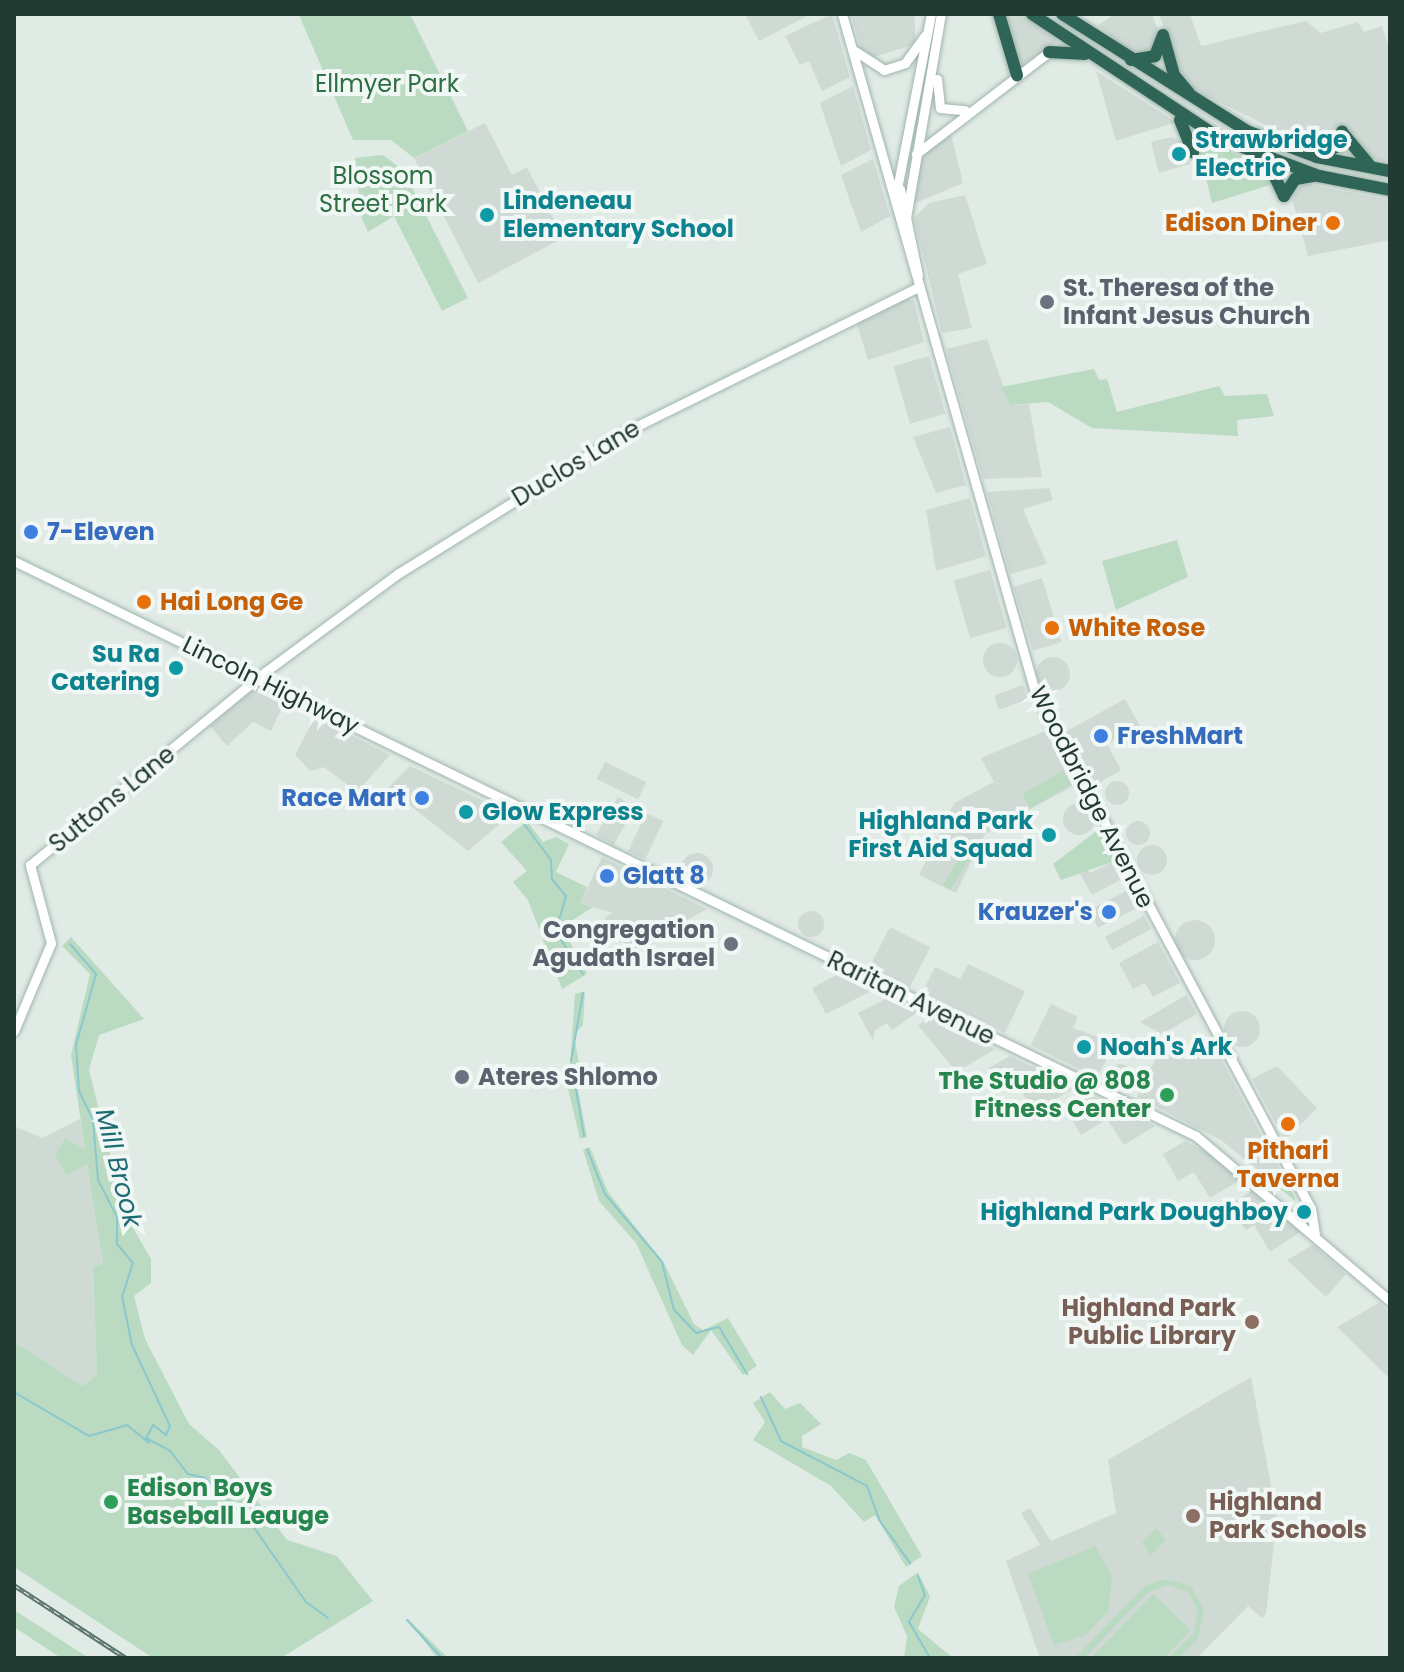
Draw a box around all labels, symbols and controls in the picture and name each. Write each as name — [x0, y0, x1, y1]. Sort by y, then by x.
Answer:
park label: Ellmyer Park — [315, 70, 459, 98]
place label: Strawbridge Electric — [1195, 126, 1348, 182]
marker: Strawbridge Electric — [1170, 145, 1188, 163]
park label: Blossom Street Park — [319, 162, 447, 218]
place label: Lindeneau Elementary School — [503, 187, 734, 243]
marker: Lindeneau Elementary School — [478, 206, 496, 224]
place label: Edison Diner — [1165, 209, 1317, 237]
marker: Edison Diner — [1324, 214, 1342, 232]
place label: St. Theresa of the Infant Jesus Church — [1063, 274, 1311, 330]
marker: St. Theresa of the Infant Jesus Church — [1038, 293, 1056, 311]
street label: Duclos Lane — [507, 414, 645, 512]
place label: 7-Eleven — [47, 518, 155, 546]
marker: 7-Eleven — [22, 523, 40, 541]
place label: Hai Long Ge — [160, 588, 303, 616]
marker: Hai Long Ge — [135, 593, 153, 611]
place label: White Rose — [1068, 614, 1205, 642]
marker: White Rose — [1043, 619, 1061, 637]
street label: Lincoln Highway — [178, 630, 364, 740]
place label: Su Ra Catering — [51, 640, 160, 696]
marker: Su Ra Catering — [167, 659, 185, 677]
street label: Woodbridge Avenue — [1023, 681, 1161, 913]
place label: FreshMart — [1117, 722, 1243, 750]
marker: FreshMart — [1092, 727, 1110, 745]
street label: Suttons Lane — [43, 740, 181, 858]
place label: Race Mart — [281, 784, 406, 812]
marker: Race Mart — [413, 789, 431, 807]
place label: Glow Express — [482, 798, 644, 826]
marker: Glow Express — [457, 803, 475, 821]
place label: Highland Park First Aid Squad — [848, 807, 1033, 863]
marker: Highland Park First Aid Squad — [1040, 826, 1058, 844]
place label: Glatt 8 — [623, 862, 705, 890]
marker: Glatt 8 — [598, 867, 616, 885]
place label: Krauzer's — [978, 898, 1093, 926]
marker: Krauzer's — [1100, 903, 1118, 921]
place label: Congregation Agudath Israel — [532, 916, 715, 972]
marker: Congregation Agudath Israel — [722, 935, 740, 953]
street label: Raritan Avenue — [823, 945, 999, 1051]
place label: Noah's Ark — [1100, 1033, 1232, 1061]
marker: Noah's Ark — [1075, 1038, 1093, 1056]
place label: Ateres Shlomo — [478, 1063, 658, 1091]
place label: The Studio @ 808 Fitness Center — [939, 1067, 1151, 1123]
marker: Ateres Shlomo — [453, 1068, 471, 1086]
marker: The Studio @ 808 Fitness Center — [1158, 1086, 1176, 1104]
water label: Mill Brook — [88, 1105, 148, 1231]
marker: Pithari Taverna — [1279, 1115, 1297, 1133]
place label: Pithari Taverna — [1236, 1137, 1340, 1193]
place label: Highland Park Doughboy — [980, 1198, 1288, 1226]
marker: Highland Park Doughboy — [1295, 1203, 1313, 1221]
place label: Highland Park Public Library — [1062, 1294, 1236, 1350]
marker: Highland Park Public Library — [1243, 1313, 1261, 1331]
place label: Edison Boys Baseball Leauge — [127, 1474, 329, 1530]
place label: Highland Park Schools — [1209, 1488, 1367, 1544]
marker: Edison Boys Baseball Leauge — [102, 1493, 120, 1511]
marker: Highland Park Schools — [1184, 1507, 1202, 1525]

